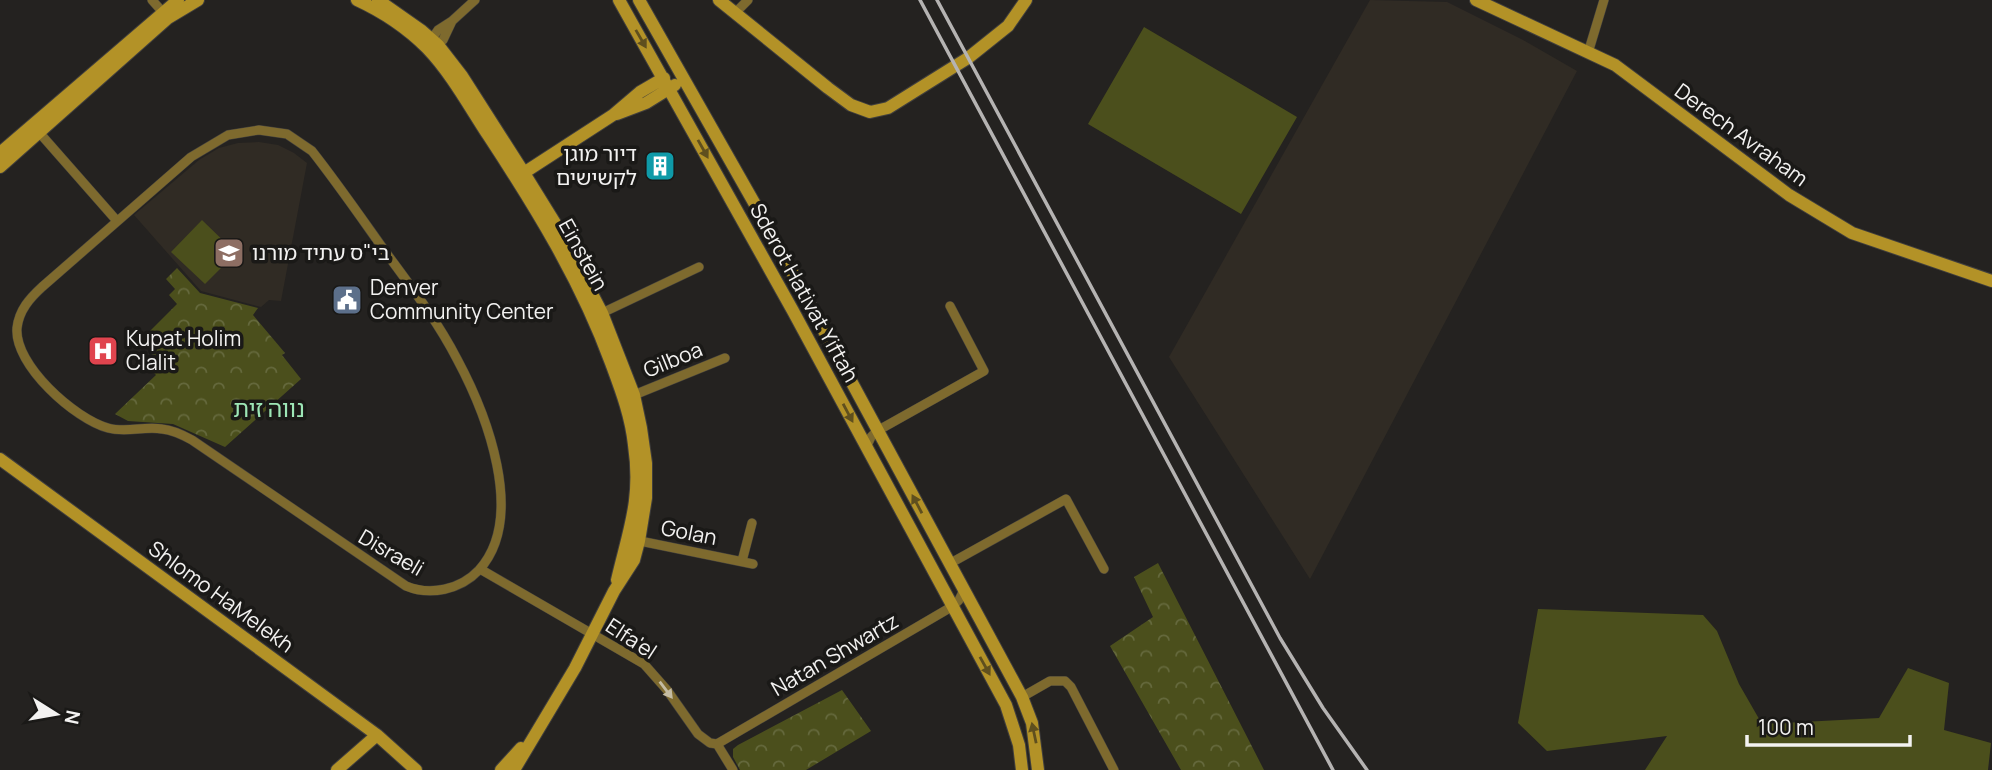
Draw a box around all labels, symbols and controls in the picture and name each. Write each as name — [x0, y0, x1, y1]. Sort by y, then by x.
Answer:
one-way arrow — [635, 29, 647, 49]
street label: Derech Avraham — [1669, 76, 1814, 192]
place label: דיור מוגן לקשישים — [556, 139, 637, 191]
one-way arrow — [697, 140, 709, 159]
building icon: דיור מוגן לקשישים — [643, 149, 677, 183]
street label: Sderot Hativat Yiftah — [744, 198, 866, 387]
street label: Einstein — [553, 214, 615, 295]
school or university icon: בי"ס עתיד מורנו — [212, 236, 246, 270]
place label: בי"ס עתיד מורנו — [252, 238, 390, 266]
place label: Denver Community Center — [370, 273, 554, 325]
public building icon: Denver Community Center — [330, 283, 364, 317]
place label: Kupat Holim Clalit — [126, 324, 241, 376]
hospital icon: Kupat Holim Clalit — [86, 334, 120, 368]
street label: Gilboa — [639, 335, 706, 384]
district label: נווה זית — [233, 392, 305, 424]
one-way arrow — [841, 404, 853, 424]
one-way arrow — [911, 494, 923, 514]
street label: Golan — [659, 513, 719, 551]
street label: Disraeli — [354, 522, 429, 582]
street label: Shlomo HaMelekh — [143, 534, 300, 658]
street label: Natan Shwartz — [766, 606, 903, 702]
street label: Elfa'el — [601, 611, 662, 665]
one-way arrow — [979, 656, 991, 676]
north arrow — [21, 679, 91, 749]
one-way arrow — [659, 680, 674, 698]
scale bar — [1747, 704, 1910, 748]
text: N — [59, 708, 87, 726]
text: 100 m — [1758, 713, 1814, 741]
one-way arrow — [1028, 721, 1039, 743]

